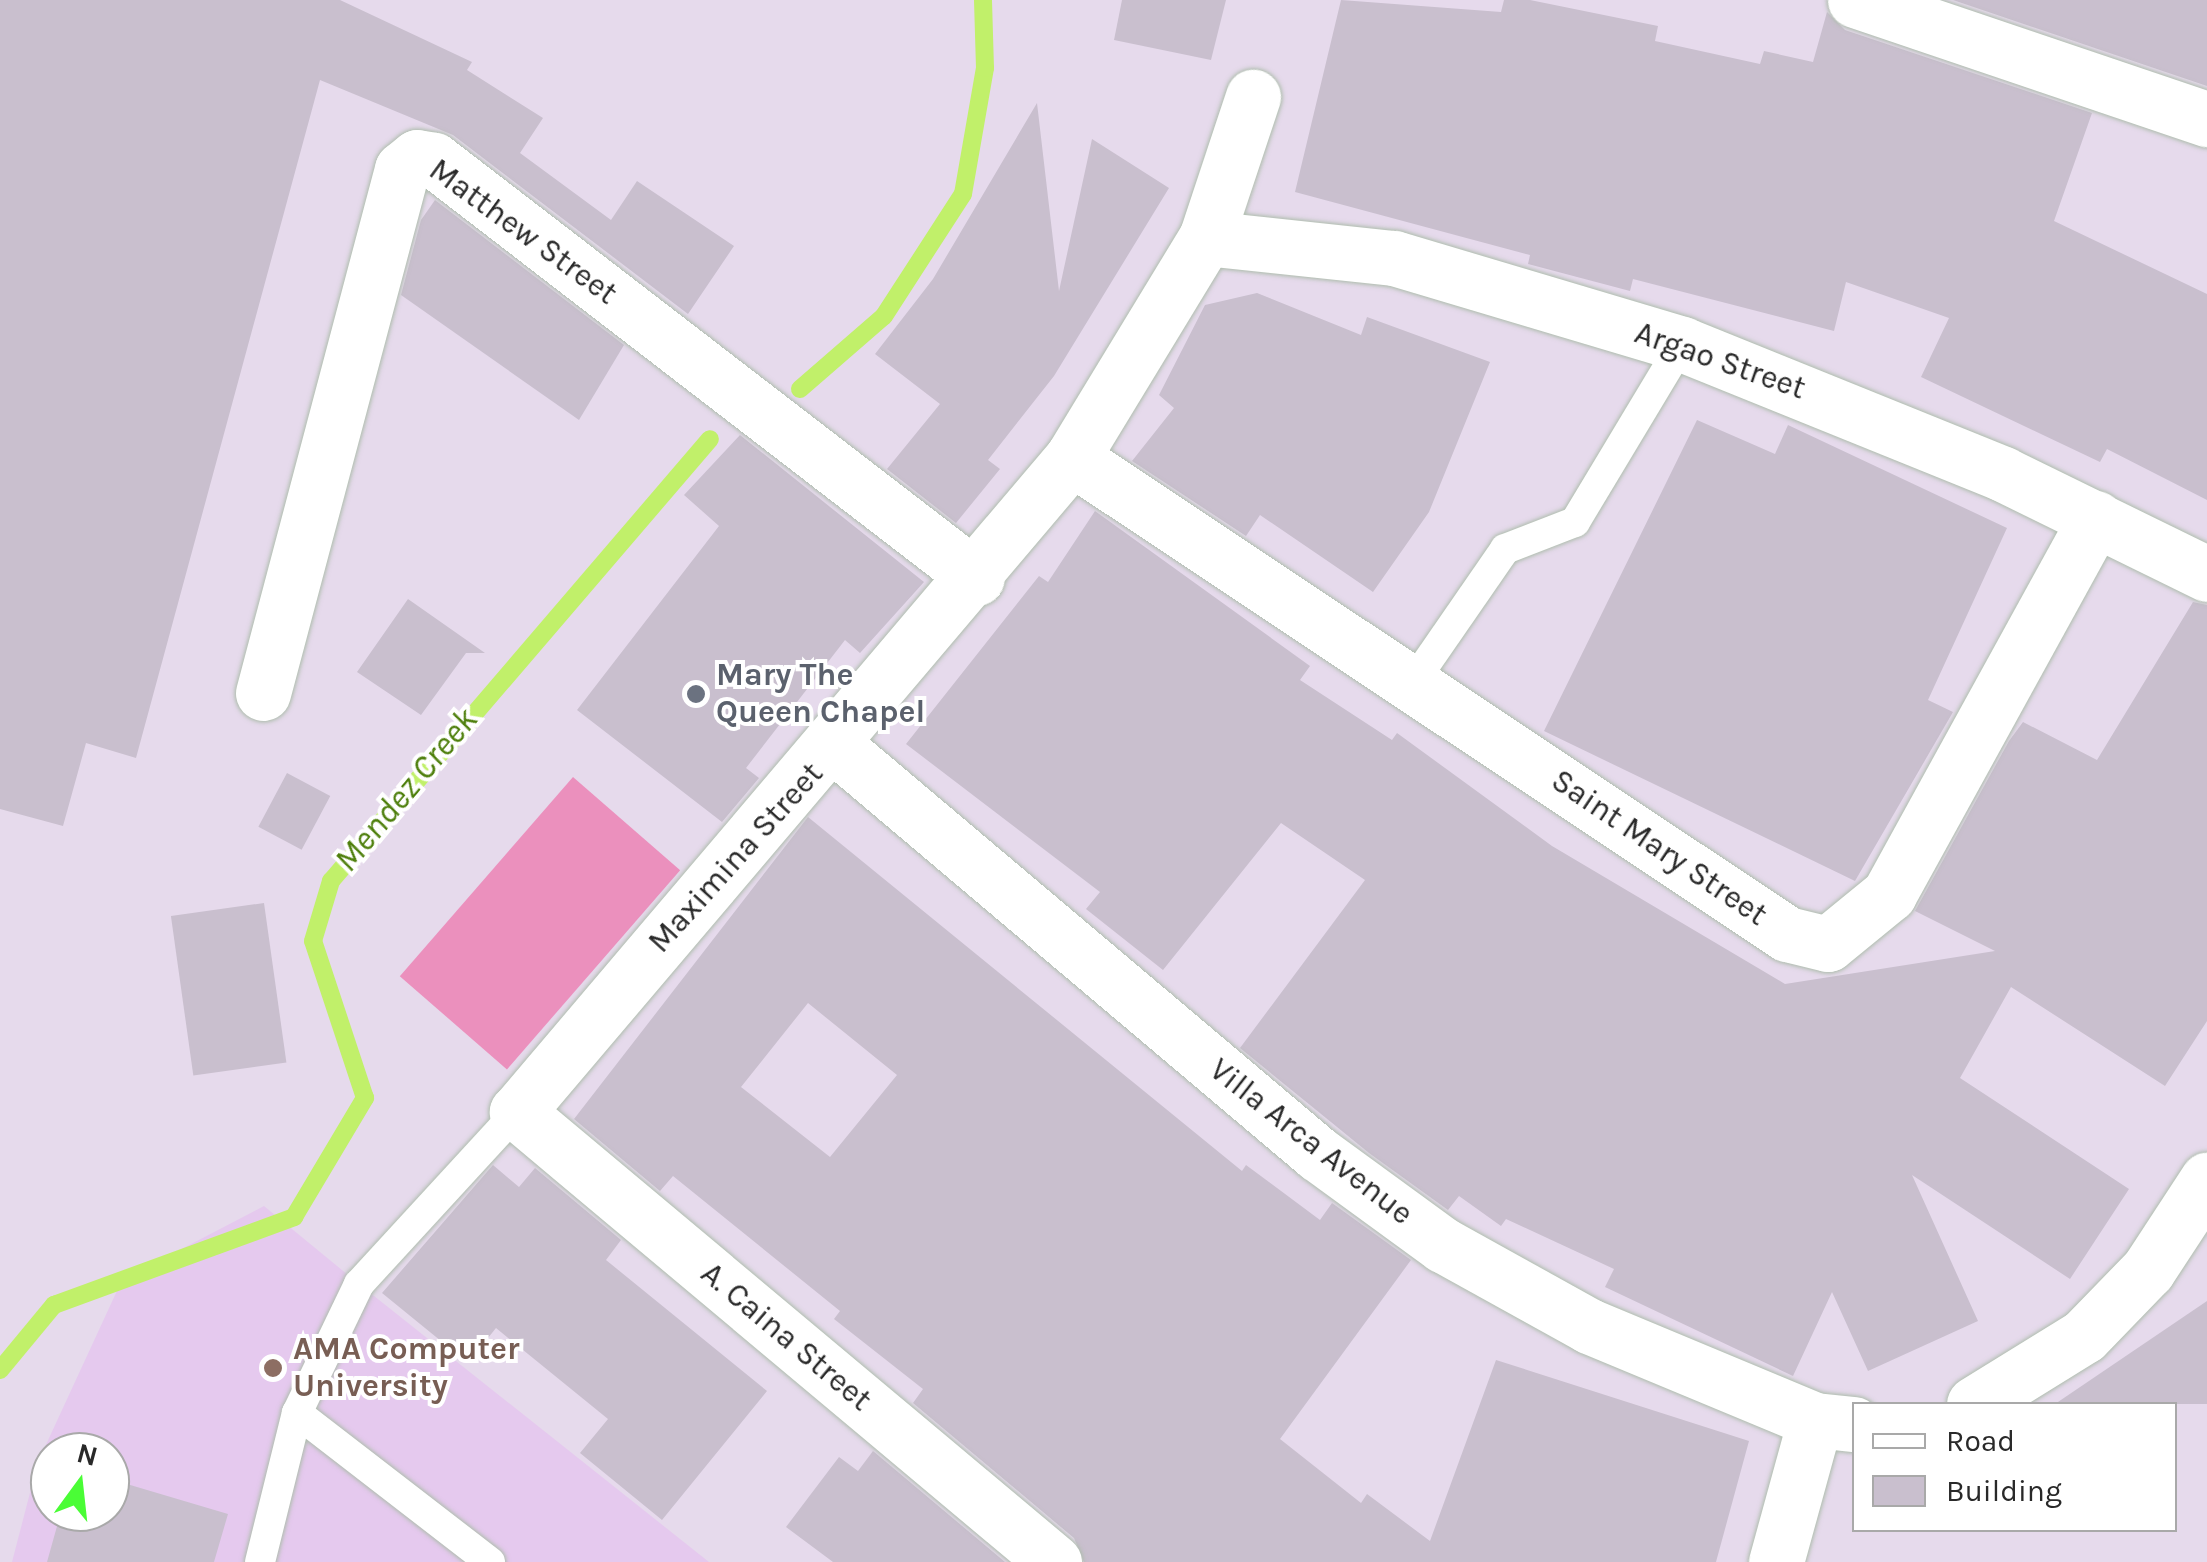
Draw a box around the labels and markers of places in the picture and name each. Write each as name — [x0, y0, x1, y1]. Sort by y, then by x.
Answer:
place label: Mary The Queen Chapel — [716, 657, 925, 732]
marker: Mary The Queen Chapel — [685, 683, 707, 705]
place label: AMA Computer University — [293, 1331, 520, 1406]
marker: AMA Computer University — [262, 1357, 284, 1379]

